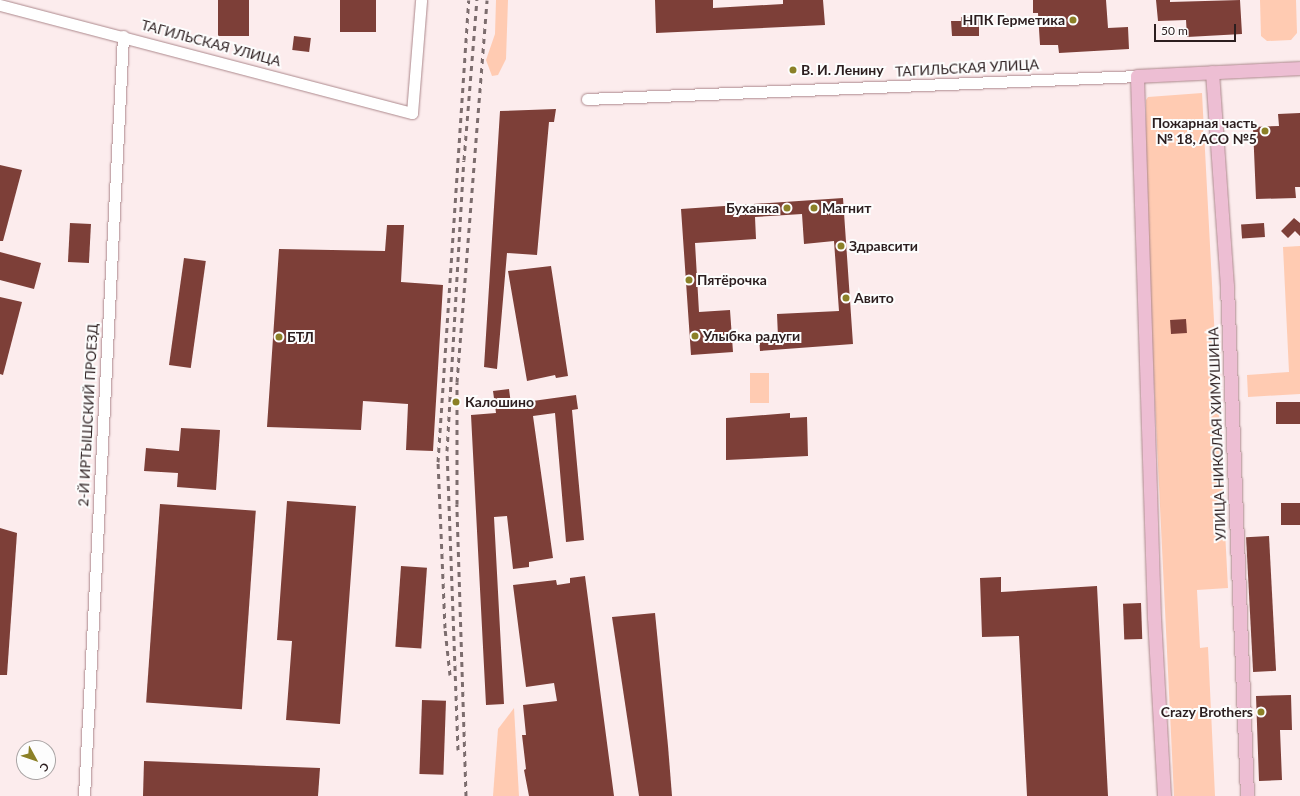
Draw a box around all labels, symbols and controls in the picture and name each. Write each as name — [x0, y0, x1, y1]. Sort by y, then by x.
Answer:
place label: НПК Герметика — [963, 12, 1065, 28]
marker: НПК Герметика — [1068, 15, 1078, 25]
street label: ТАГИЛЬСКАЯ УЛИЦА — [139, 16, 283, 70]
scale bar — [1156, 16, 1238, 42]
text: 50 m — [1161, 23, 1188, 38]
street label: ТАГИЛЬСКАЯ УЛИЦА — [895, 56, 1039, 80]
place label: В. И. Ленину — [801, 62, 884, 78]
marker: В. И. Ленину — [788, 65, 798, 75]
place label: Пожарная часть № 18, АСО №5 — [1152, 115, 1257, 148]
marker: Пожарная часть № 18, АСО №5 — [1260, 126, 1270, 136]
place label: Буханка — [726, 200, 779, 216]
place label: Магнит — [822, 200, 871, 216]
marker: Буханка — [782, 203, 792, 213]
marker: Магнит — [809, 203, 819, 213]
place label: Здравсити — [849, 238, 918, 254]
marker: Здравсити — [836, 241, 846, 251]
place label: Пятёрочка — [697, 272, 767, 288]
marker: Пятёрочка — [684, 275, 694, 285]
place label: Авито — [854, 290, 894, 306]
marker: Авито — [841, 293, 851, 303]
street label: 2-Й ИРТЫШСКИЙ ПРОЕЗД — [75, 323, 101, 507]
street label: УЛИЦА НИКОЛАЯ ХИМУШИНА — [1205, 327, 1229, 541]
place label: Улыбка радуги — [703, 328, 800, 344]
place label: БТЛ — [287, 329, 314, 345]
marker: Улыбка радуги — [690, 331, 700, 341]
marker: БТЛ — [274, 332, 284, 342]
place label: Калошино — [465, 394, 534, 410]
marker: Калошино — [450, 396, 462, 408]
place label: Crazy Brothers — [1160, 704, 1253, 720]
marker: Crazy Brothers — [1256, 707, 1266, 717]
north arrow — [16, 740, 56, 780]
text: С — [37, 760, 52, 774]

